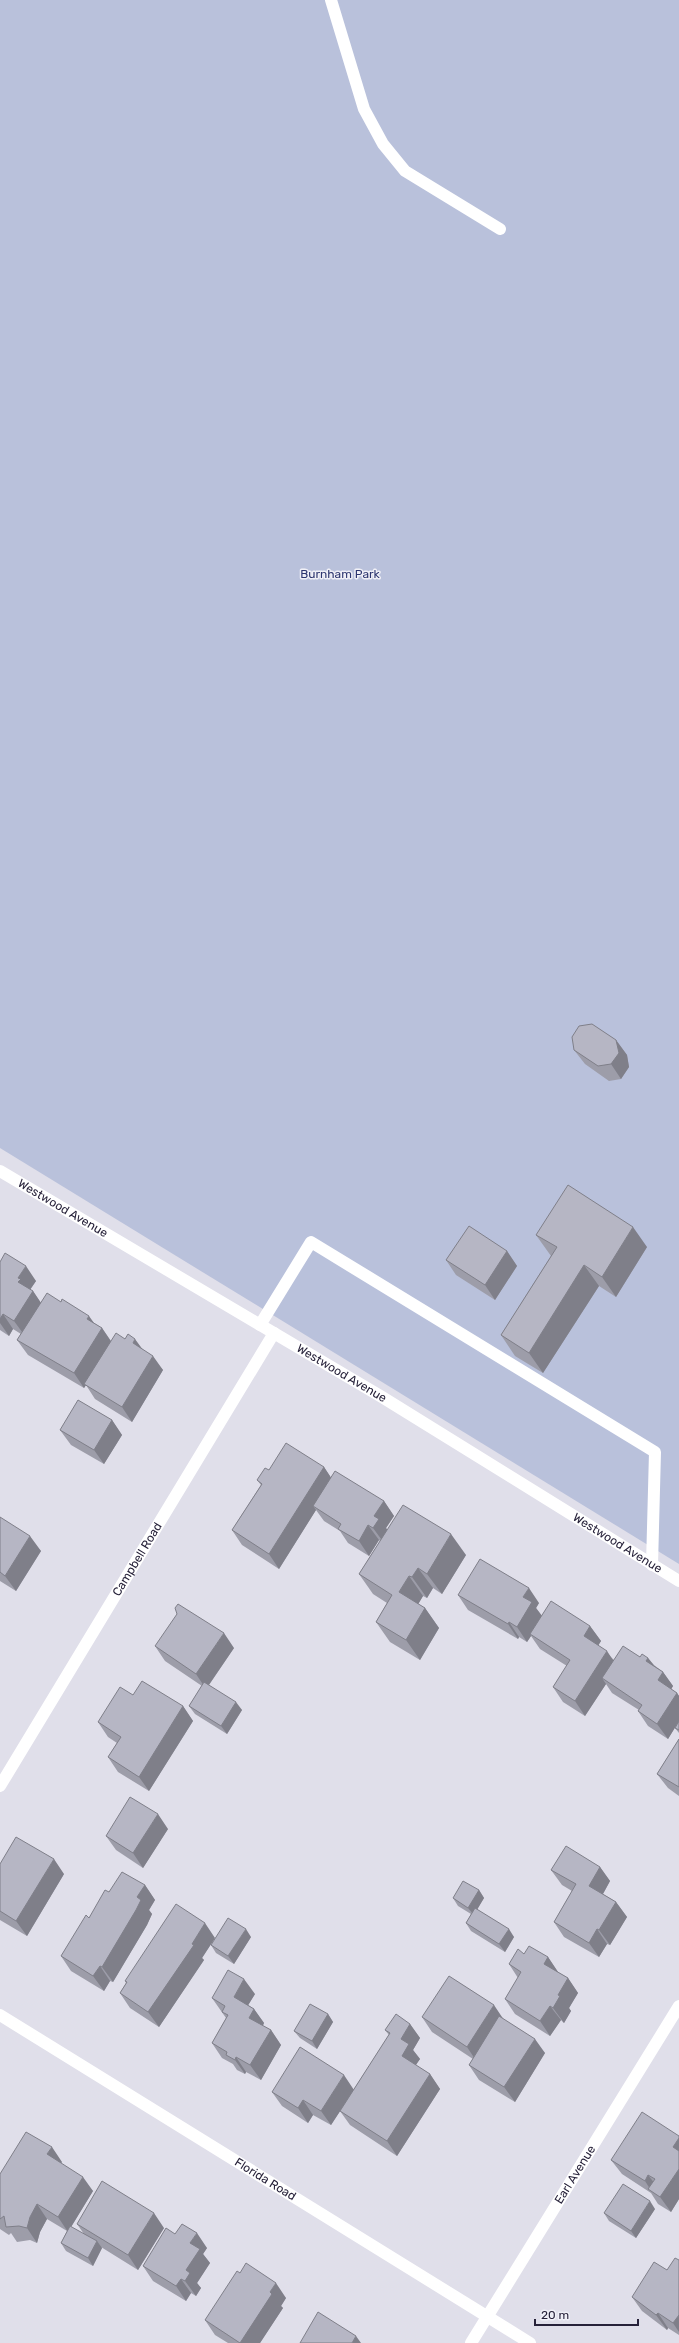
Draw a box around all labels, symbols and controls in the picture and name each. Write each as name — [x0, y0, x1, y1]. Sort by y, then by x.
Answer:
park label: Burnham Park — [300, 567, 381, 581]
street label: Westwood Avenue — [15, 1176, 111, 1240]
street label: Westwood Avenue — [294, 1341, 389, 1405]
street label: Westwood Avenue — [571, 1510, 665, 1576]
street label: Campbell Road — [110, 1520, 165, 1599]
street label: Earl Avenue — [552, 2142, 598, 2206]
street label: Florida Road — [232, 2155, 299, 2203]
scale bar — [535, 2301, 638, 2327]
text: 20 m — [541, 2308, 569, 2322]

